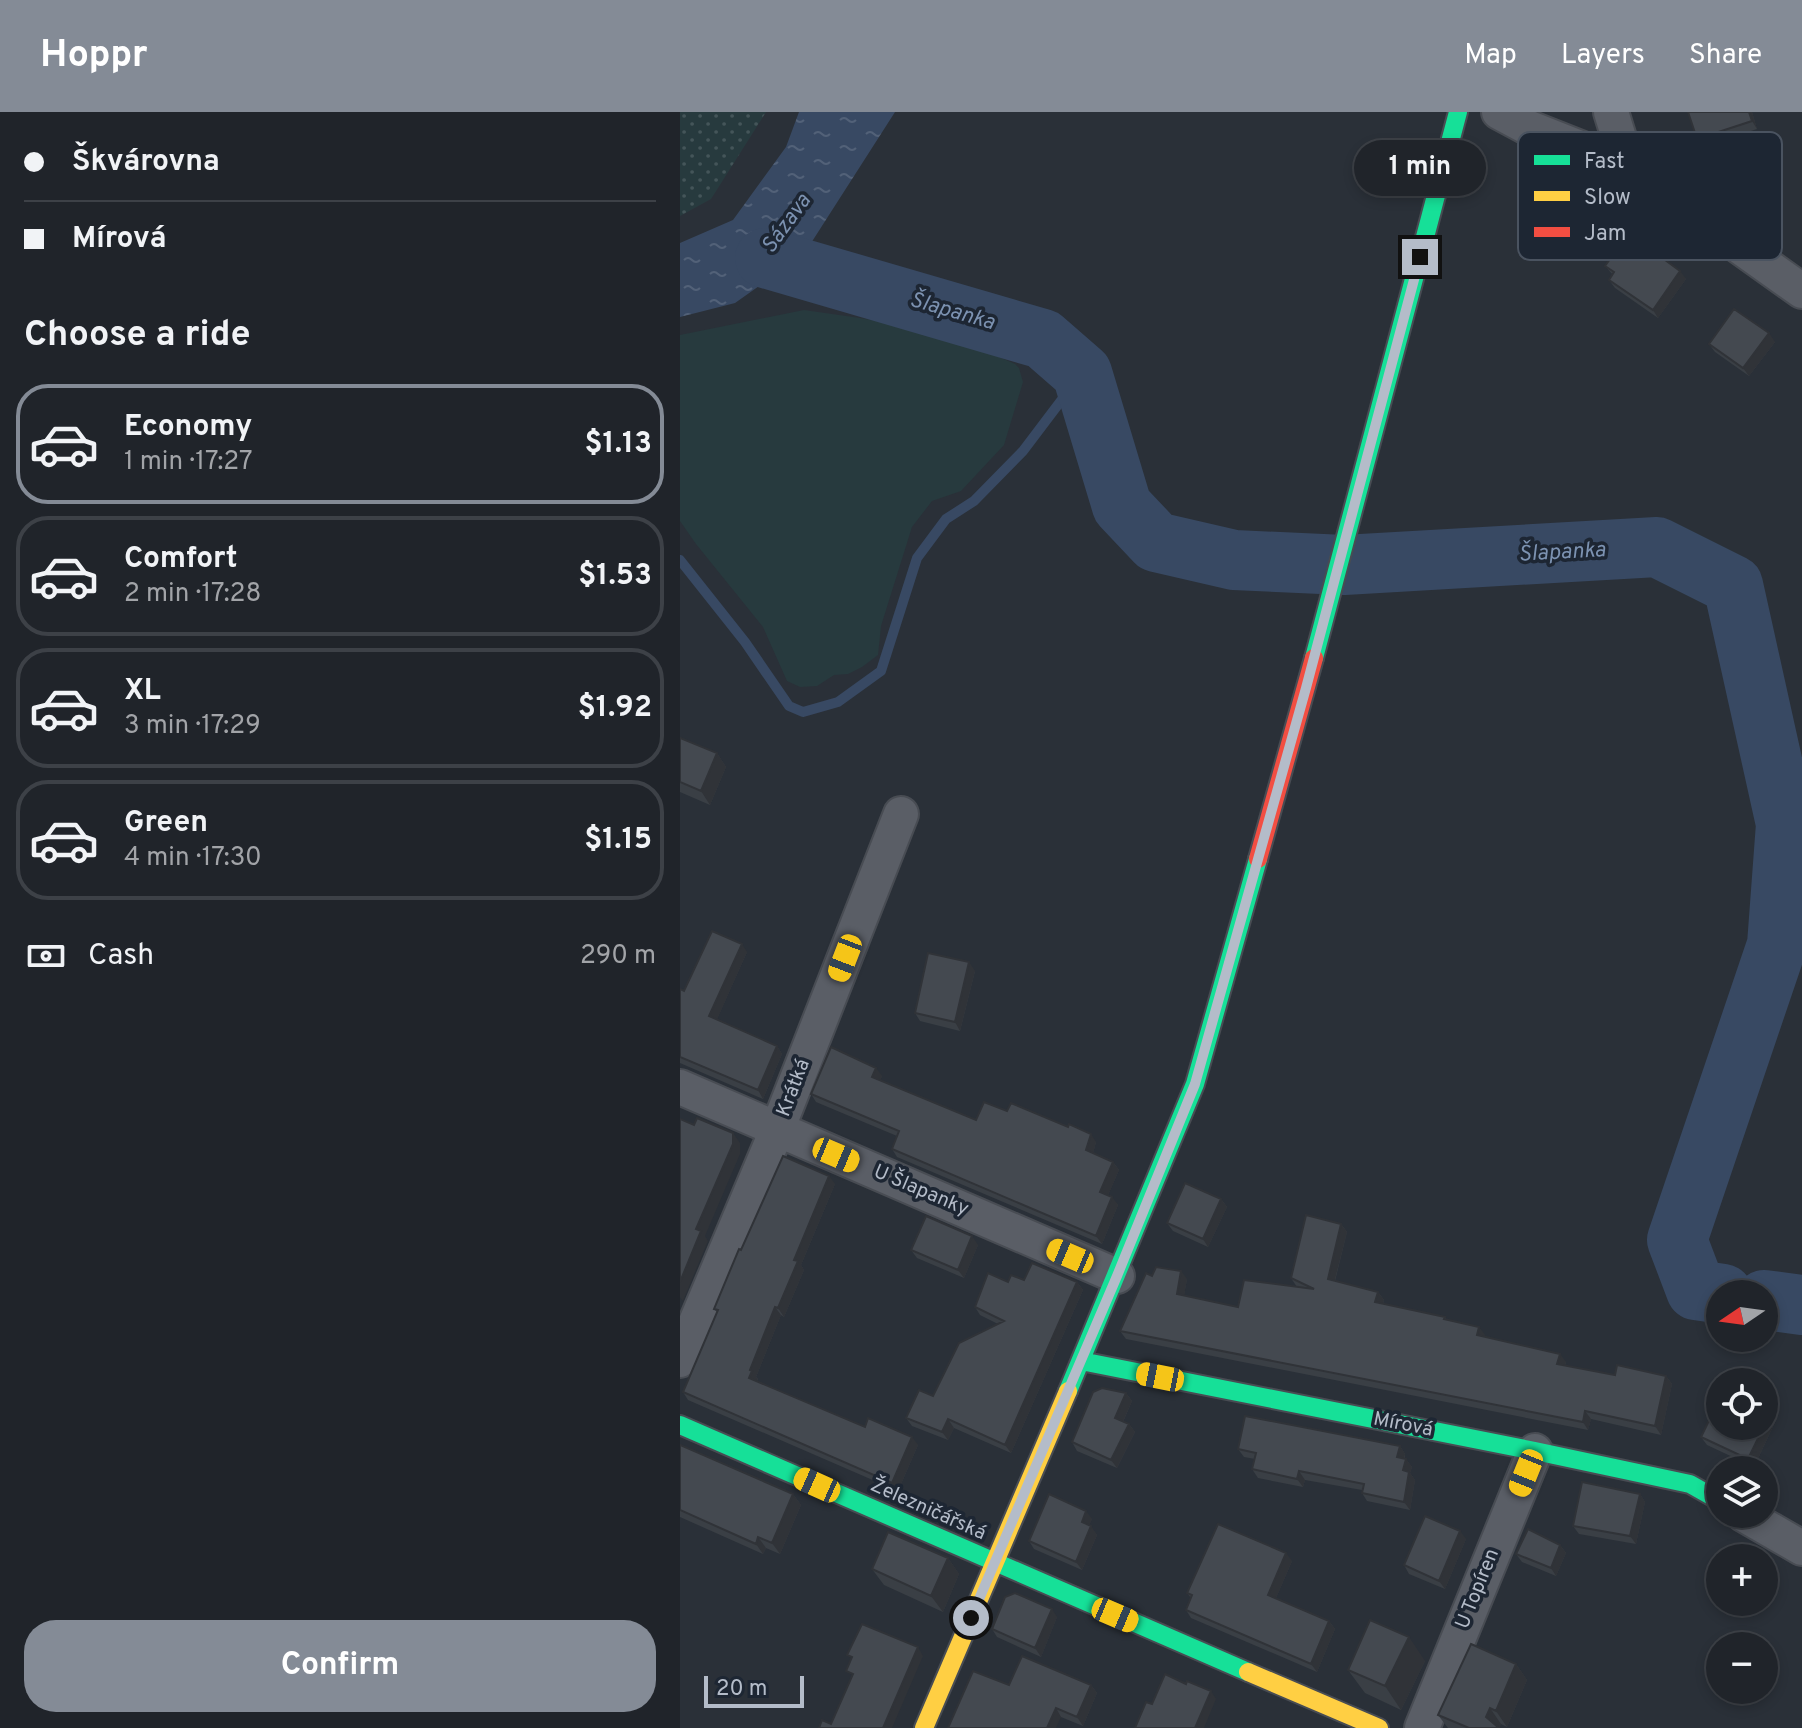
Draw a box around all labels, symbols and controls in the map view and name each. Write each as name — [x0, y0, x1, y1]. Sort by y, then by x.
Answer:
text: Hoppr — [40, 32, 148, 81]
text: Map — [1464, 38, 1517, 74]
text: Layers — [1561, 38, 1645, 74]
text: Share — [1689, 38, 1762, 74]
legend — [1518, 132, 1782, 260]
callout: 1 min — [1354, 141, 1486, 197]
text: Škvárovna — [72, 144, 220, 181]
text: Fast — [1584, 149, 1625, 176]
text: 1 min — [1389, 151, 1451, 184]
text: Slow — [1584, 185, 1631, 212]
water label: Sázava — [756, 188, 818, 259]
text: Mírová — [72, 221, 167, 258]
text: Jam — [1584, 221, 1627, 248]
route end — [1402, 239, 1438, 275]
water label: Šlapanka — [906, 284, 999, 337]
text: Choose a ride — [24, 313, 250, 359]
icon: car — [28, 408, 100, 480]
text: Economy — [124, 409, 252, 446]
text: $1.13 — [584, 426, 652, 463]
text: 1 min · 17:27 — [124, 446, 253, 479]
water label: Šlapanka — [1518, 534, 1607, 569]
icon: car — [28, 540, 100, 612]
text: Comfort — [124, 541, 237, 578]
text: $1.53 — [578, 558, 652, 595]
text: 2 min · 17:28 — [124, 578, 261, 611]
icon: car — [28, 672, 100, 744]
text: XL — [124, 673, 161, 710]
text: $1.92 — [578, 690, 652, 727]
text: 3 min · 17:29 — [124, 710, 261, 743]
icon: car — [28, 804, 100, 876]
text: Green — [124, 805, 208, 842]
text: $1.15 — [584, 822, 652, 859]
text: 4 min · 17:30 — [124, 842, 262, 875]
car — [825, 931, 865, 985]
icon: cash — [24, 934, 68, 978]
text: Cash — [88, 938, 154, 975]
text: 290 m — [580, 940, 656, 973]
street label: Krátká — [771, 1055, 817, 1121]
car — [809, 1135, 863, 1175]
street label: U Šlapanky — [869, 1157, 973, 1223]
car — [1043, 1236, 1097, 1276]
north arrow — [1706, 1280, 1778, 1352]
map controls — [1706, 1280, 1778, 1704]
car — [1134, 1361, 1186, 1393]
button: locate — [1706, 1368, 1778, 1440]
street label: Mírová — [1371, 1406, 1435, 1444]
car — [1506, 1446, 1546, 1500]
button: layers — [1706, 1456, 1778, 1528]
car — [790, 1464, 844, 1506]
street label: Železničářská — [866, 1471, 991, 1547]
button: + — [1706, 1544, 1778, 1616]
street label: U Topíren — [1450, 1545, 1506, 1633]
car — [1088, 1595, 1142, 1635]
route start — [953, 1600, 989, 1636]
button: Confirm — [24, 1620, 656, 1712]
button: − — [1706, 1632, 1778, 1704]
scale bar — [704, 1672, 804, 1708]
text: 20 m — [716, 1676, 767, 1703]

